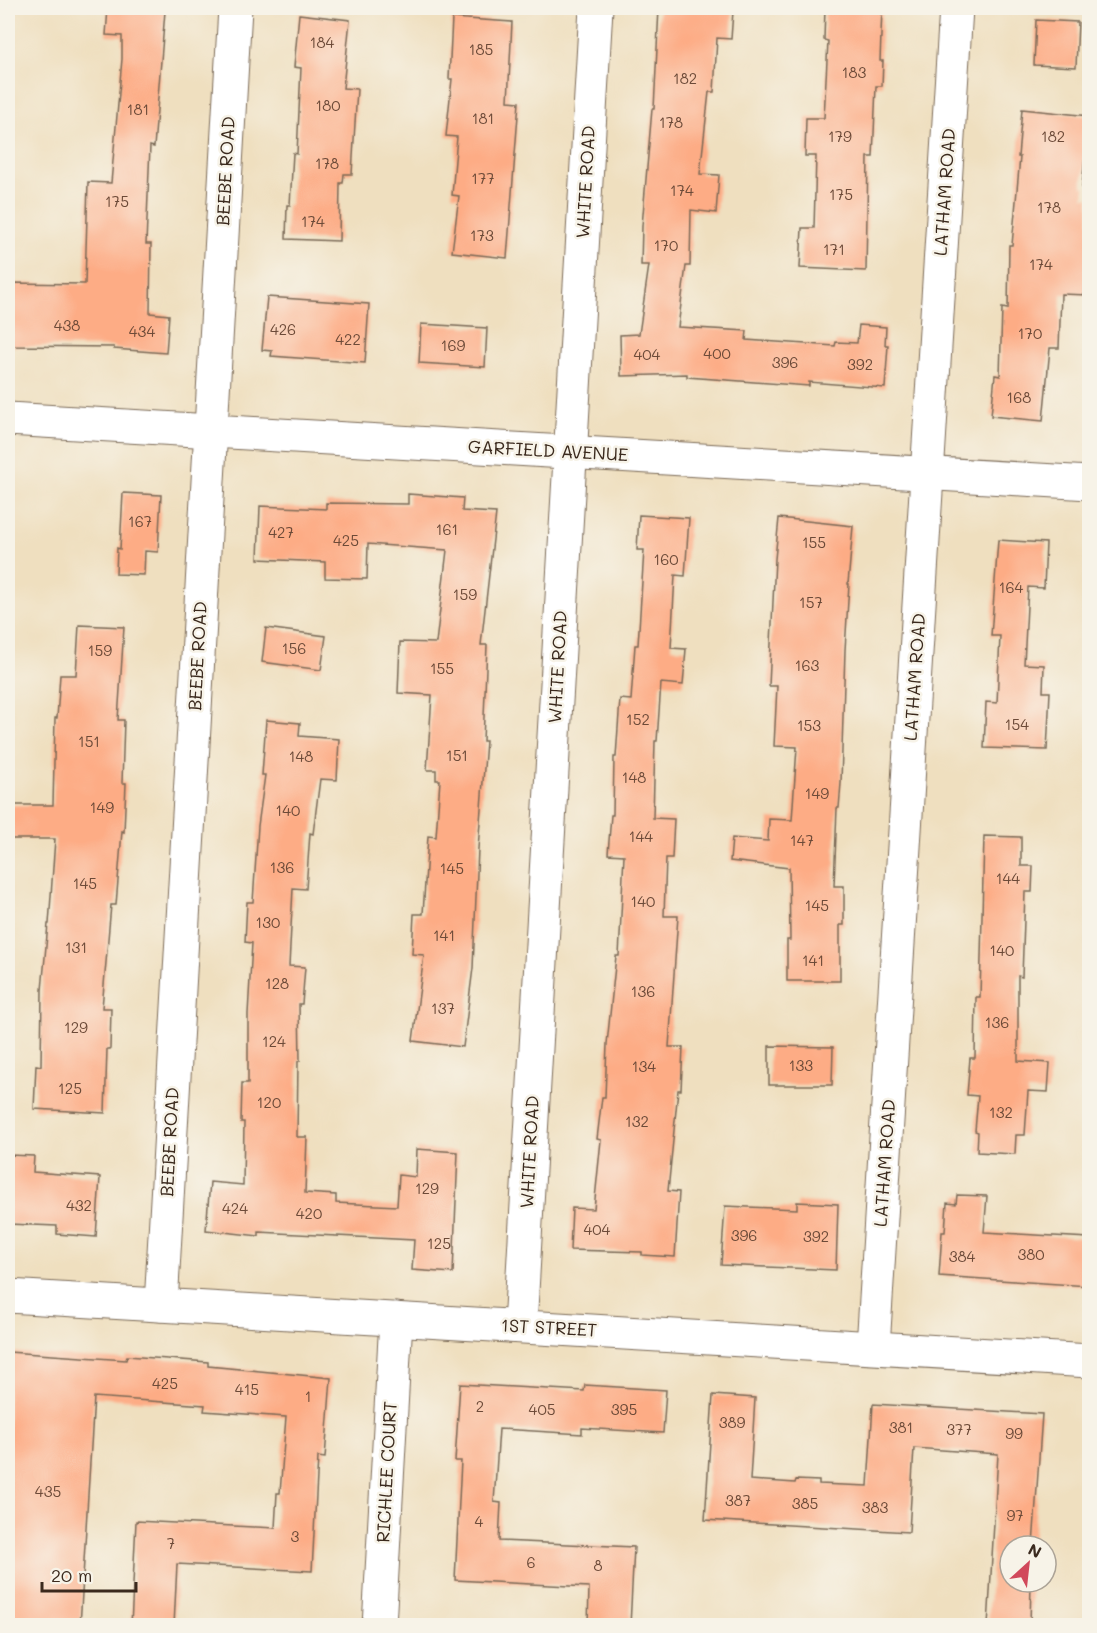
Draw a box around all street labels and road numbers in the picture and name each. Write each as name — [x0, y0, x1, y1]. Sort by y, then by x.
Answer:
street label: BEEBE ROAD — [210, 116, 240, 226]
street label: WHITE ROAD — [570, 125, 600, 239]
street label: LATHAM ROAD — [928, 127, 960, 257]
street label: GARFIELD AVENUE — [467, 434, 629, 466]
street label: BEEBE ROAD — [182, 601, 212, 711]
street label: WHITE ROAD — [542, 610, 572, 724]
street label: LATHAM ROAD — [898, 612, 930, 742]
street label: BEEBE ROAD — [154, 1087, 184, 1197]
street label: WHITE ROAD — [514, 1095, 544, 1209]
street label: LATHAM ROAD — [868, 1098, 900, 1228]
street label: 1ST STREET — [500, 1312, 598, 1342]
street label: RICHLEE COURT — [370, 1401, 402, 1543]

